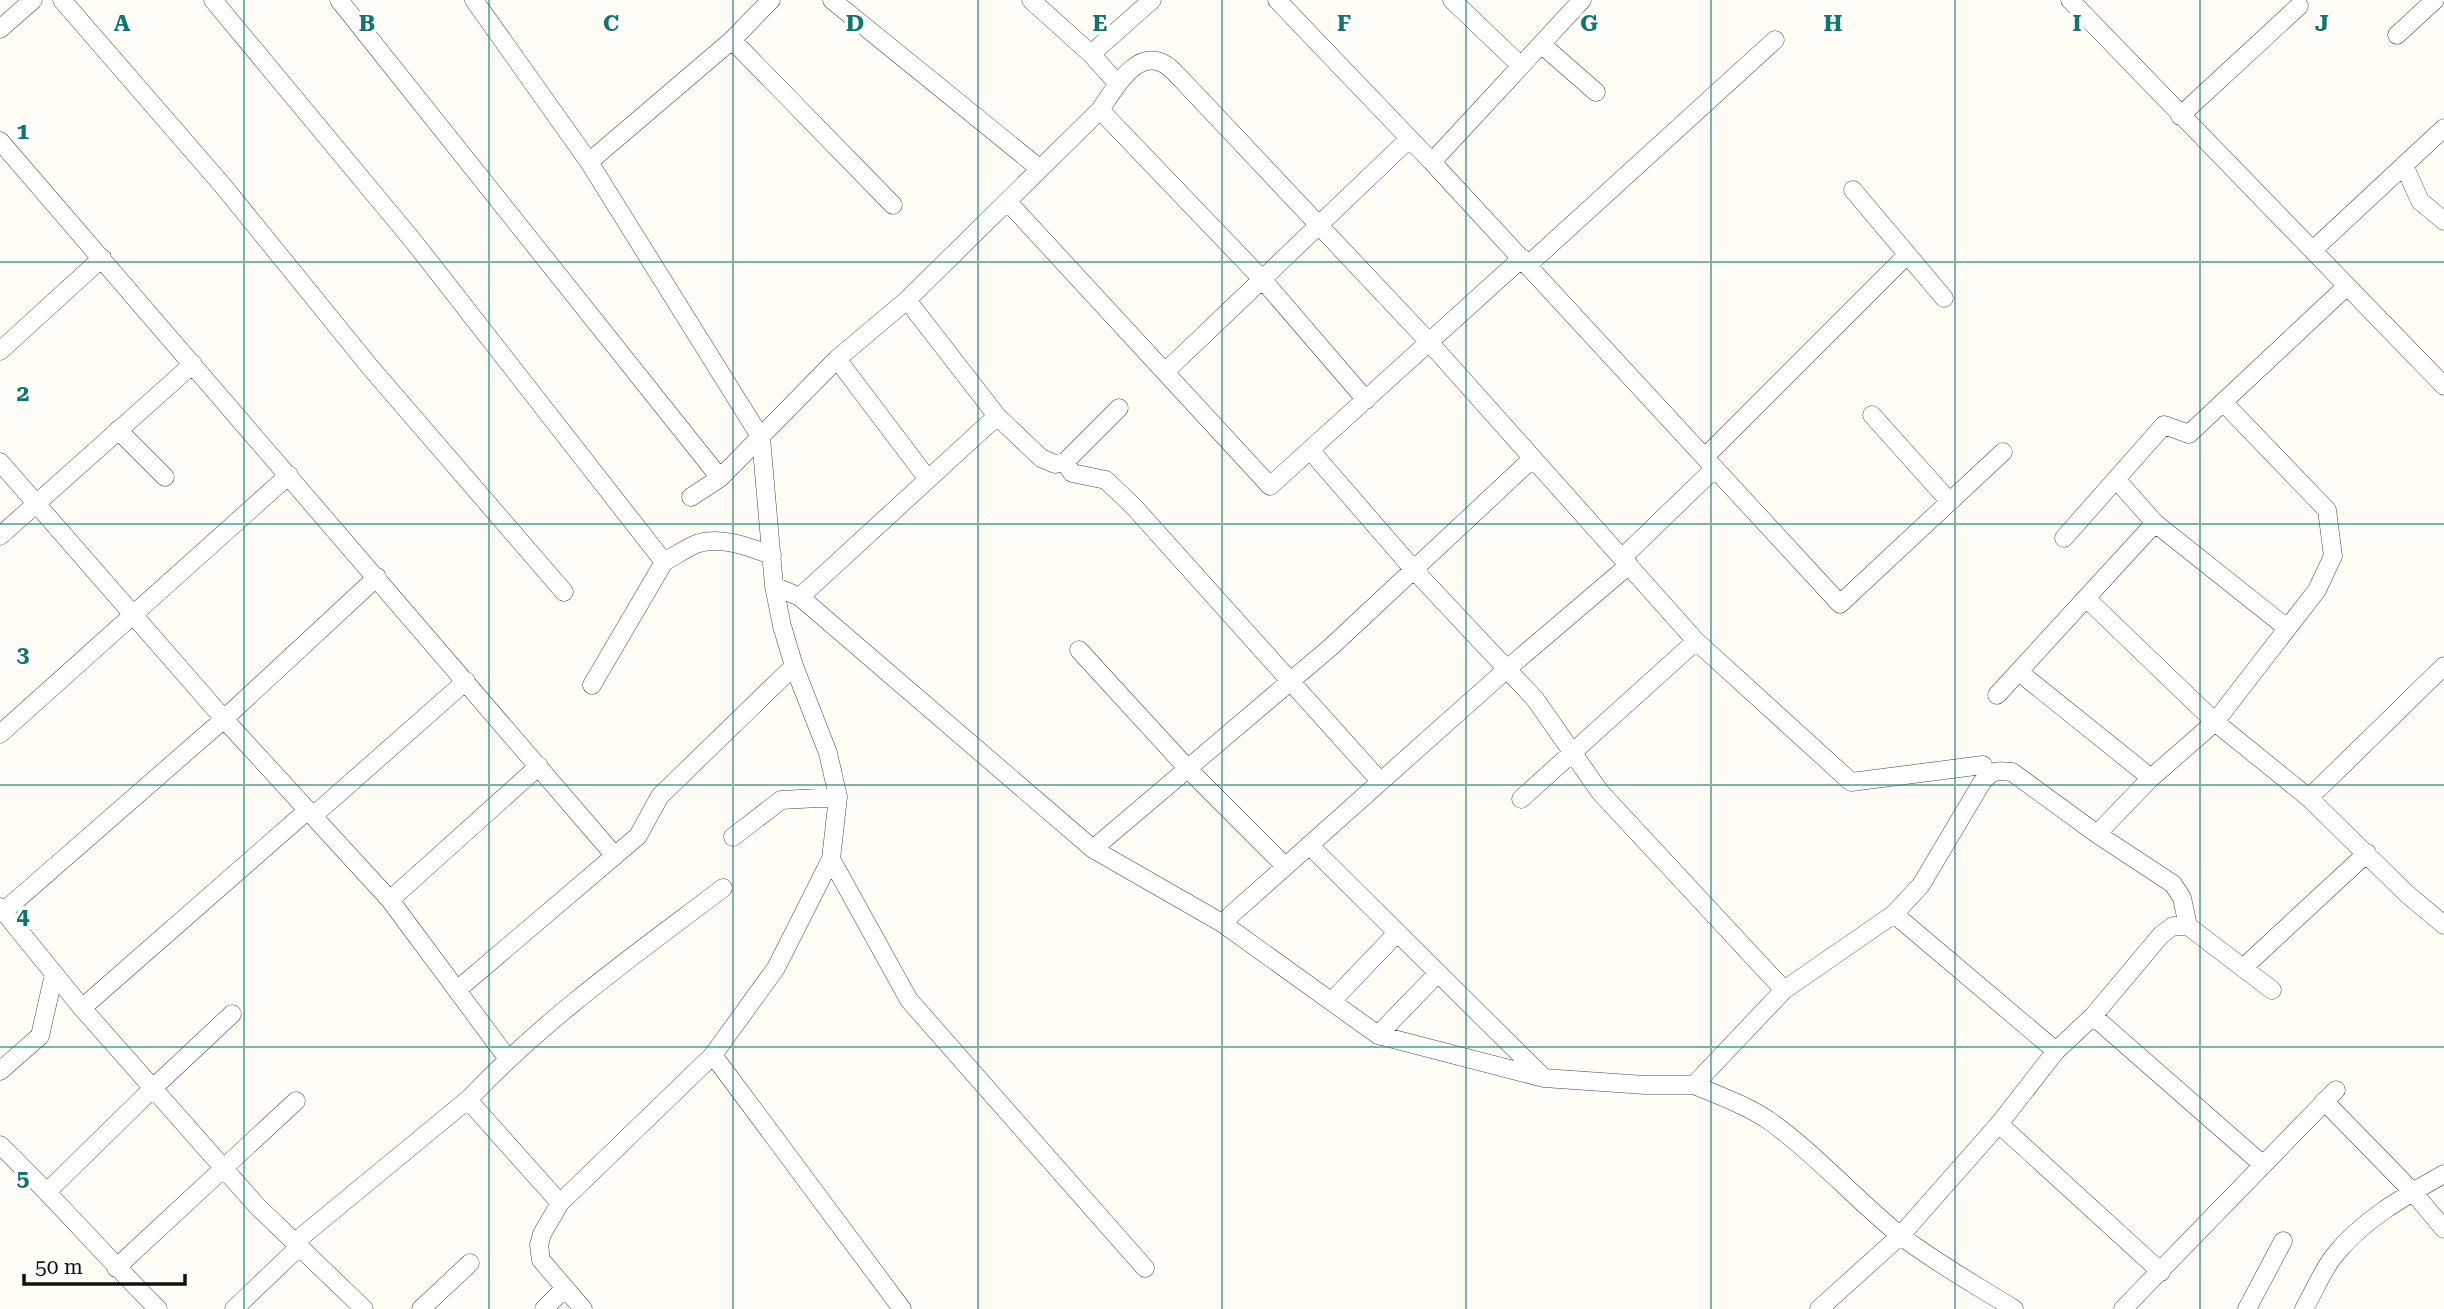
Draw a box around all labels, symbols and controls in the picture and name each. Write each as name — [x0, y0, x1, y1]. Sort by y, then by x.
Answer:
text: A — [114, 10, 131, 37]
text: B — [359, 10, 375, 37]
text: C — [603, 10, 619, 37]
text: D — [846, 10, 864, 37]
text: E — [1093, 10, 1107, 37]
text: F — [1337, 10, 1351, 37]
text: G — [1580, 10, 1598, 37]
text: H — [1824, 10, 1843, 37]
text: I — [2072, 10, 2082, 37]
text: J — [2315, 10, 2329, 37]
text: 1 — [17, 118, 30, 145]
text: 2 — [17, 380, 29, 407]
text: 3 — [17, 641, 30, 668]
text: 4 — [17, 903, 30, 930]
text: 5 — [17, 1165, 30, 1192]
scale bar — [24, 1242, 186, 1286]
text: 50 m — [35, 1255, 83, 1279]

